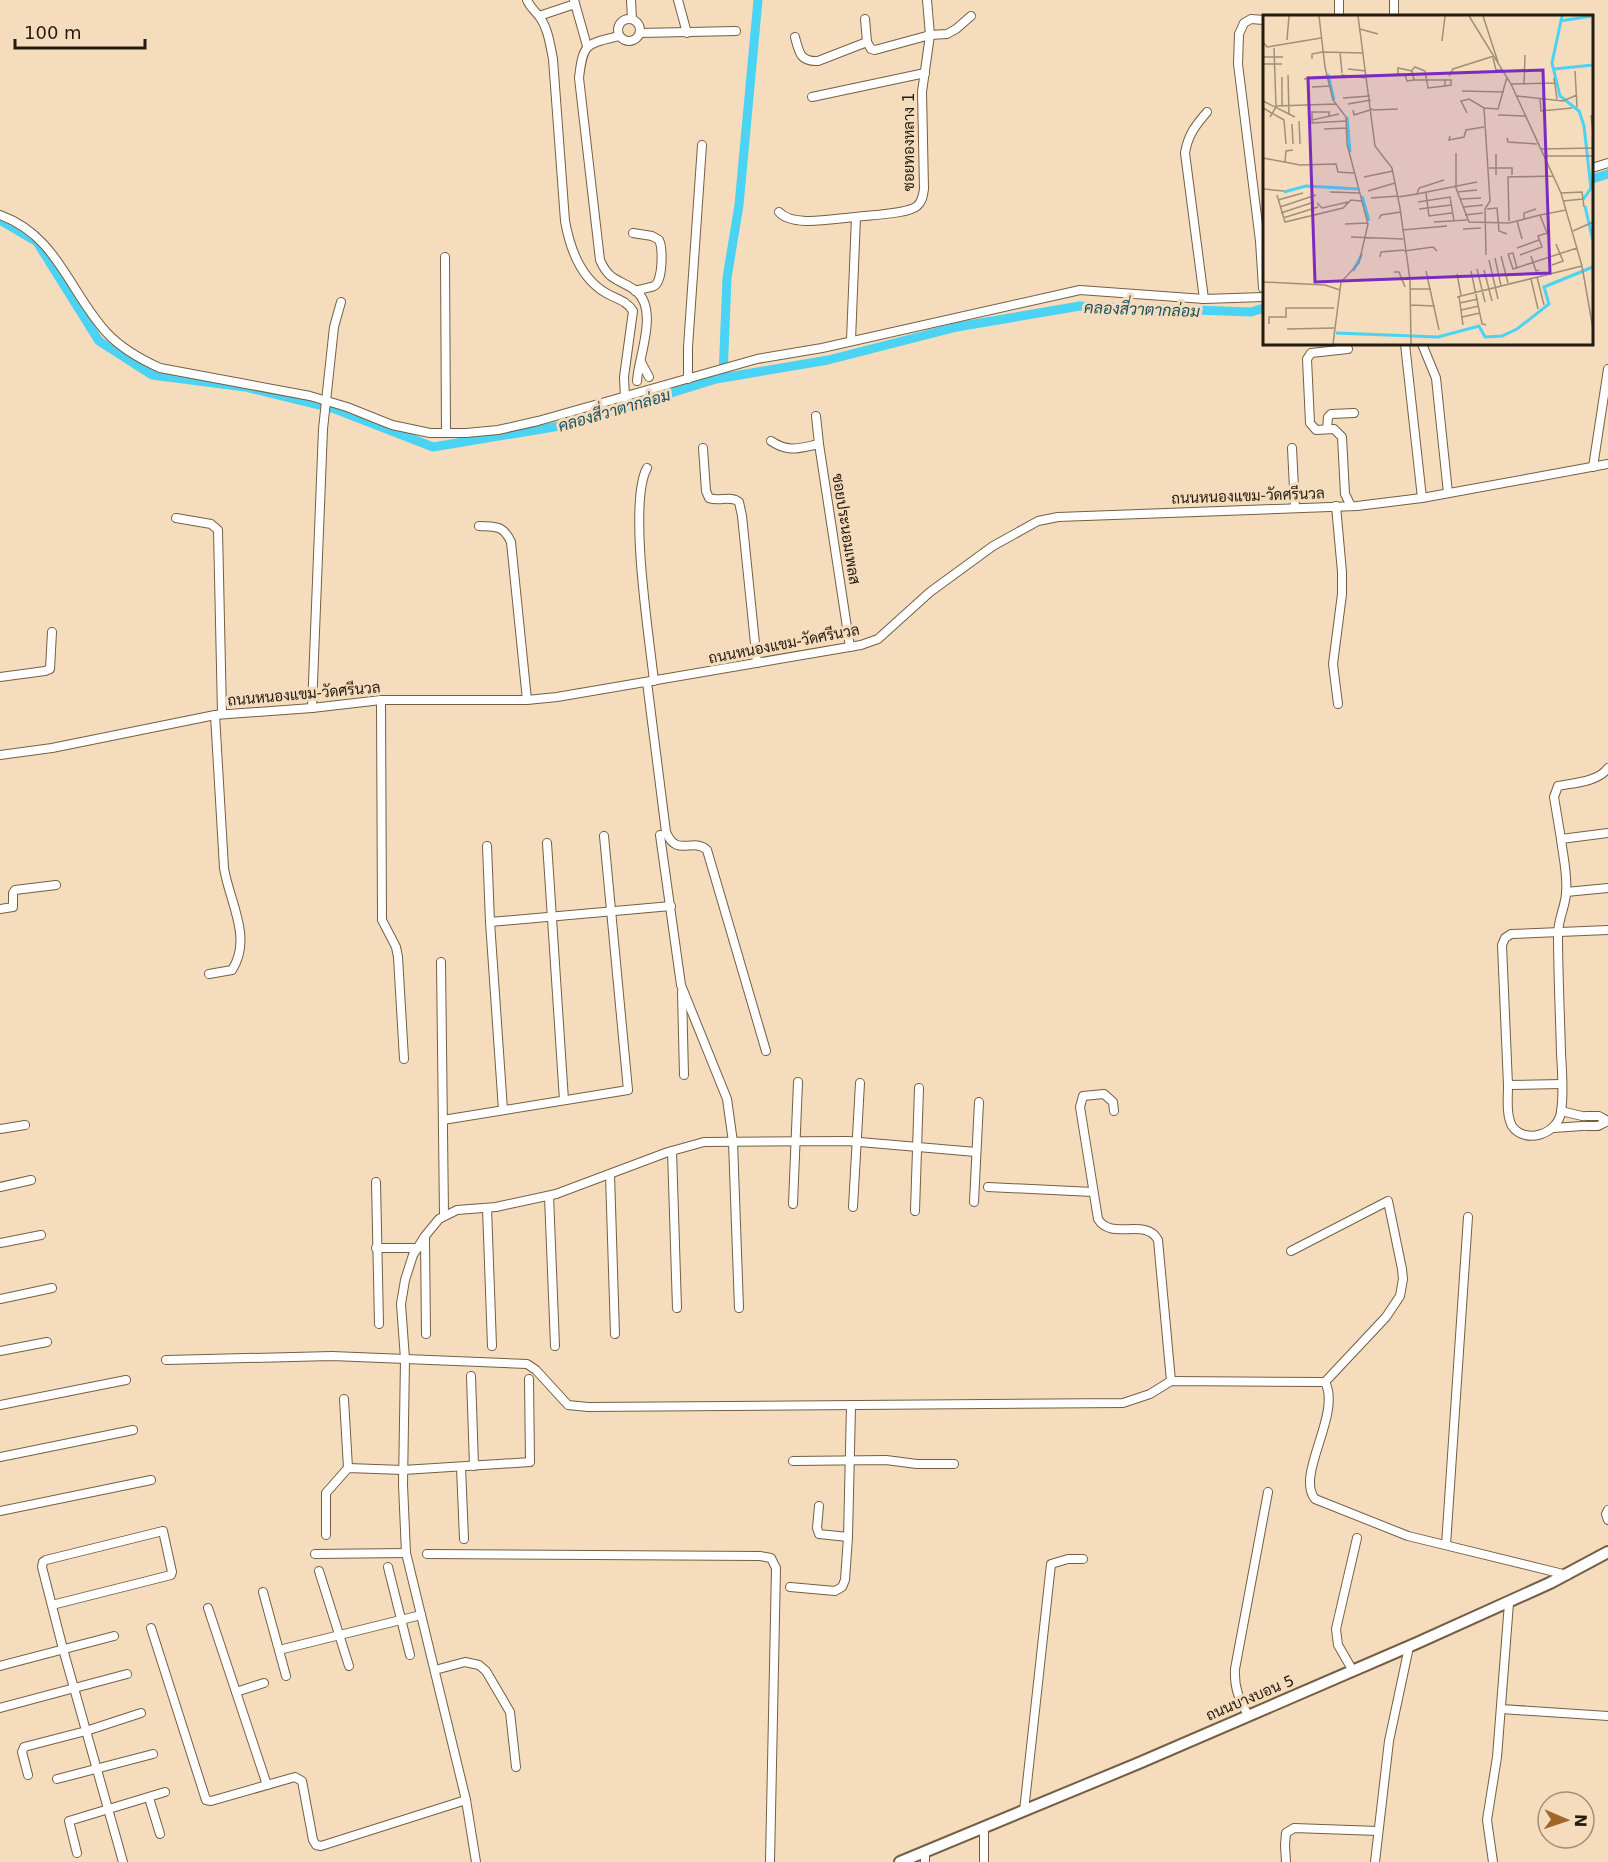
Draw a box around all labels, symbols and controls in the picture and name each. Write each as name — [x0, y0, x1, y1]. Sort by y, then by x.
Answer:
scale bar — [15, 12, 146, 50]
inset map — [1263, 15, 1593, 345]
text: 100 m — [24, 22, 82, 43]
street label: ซอยทองหลาง 1 — [900, 93, 918, 191]
water label: คลองสี่วาตากล่อม — [1084, 293, 1201, 321]
water label: คลองสี่วาตากล่อม — [554, 381, 673, 436]
street label: ซอยประนอมเพลส — [828, 472, 864, 586]
street label: ถนนหนองแขม-วัดศรีนวล — [1171, 483, 1325, 508]
street label: ถนนหนองแขม-วัดศรีนวล — [707, 620, 861, 667]
street label: ถนนหนองแขม-วัดศรีนวล — [227, 677, 381, 710]
street label: ถนนบางบอน 5 — [1203, 1671, 1297, 1725]
north arrow — [1536, 1790, 1596, 1850]
text: N — [1571, 1813, 1590, 1828]

